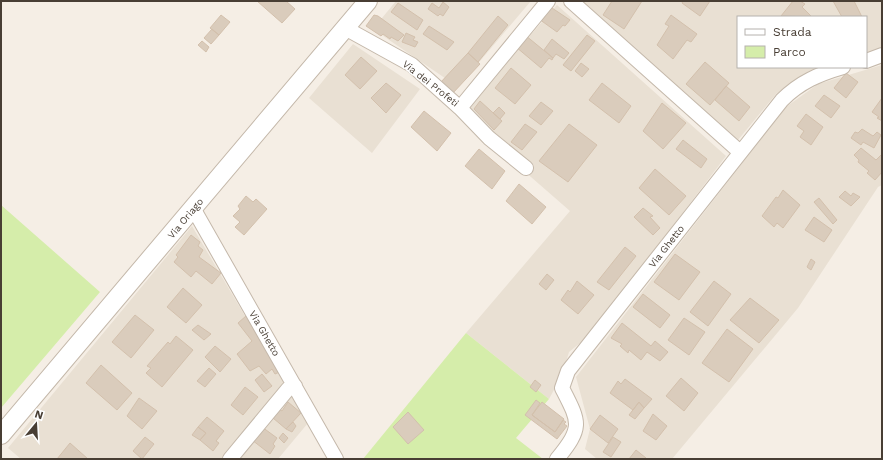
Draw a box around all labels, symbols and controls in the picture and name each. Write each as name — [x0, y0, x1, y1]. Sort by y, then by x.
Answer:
legend — [737, 16, 867, 68]
text: Strada — [773, 25, 812, 39]
text: Parco — [773, 45, 806, 59]
street label: Via dei Profeti — [400, 58, 461, 109]
street label: Via Oriago — [165, 196, 205, 241]
street label: Via Ghetto — [646, 223, 686, 270]
street label: Via Ghetto — [247, 309, 282, 358]
north arrow — [16, 404, 56, 444]
text: N — [33, 408, 45, 422]

